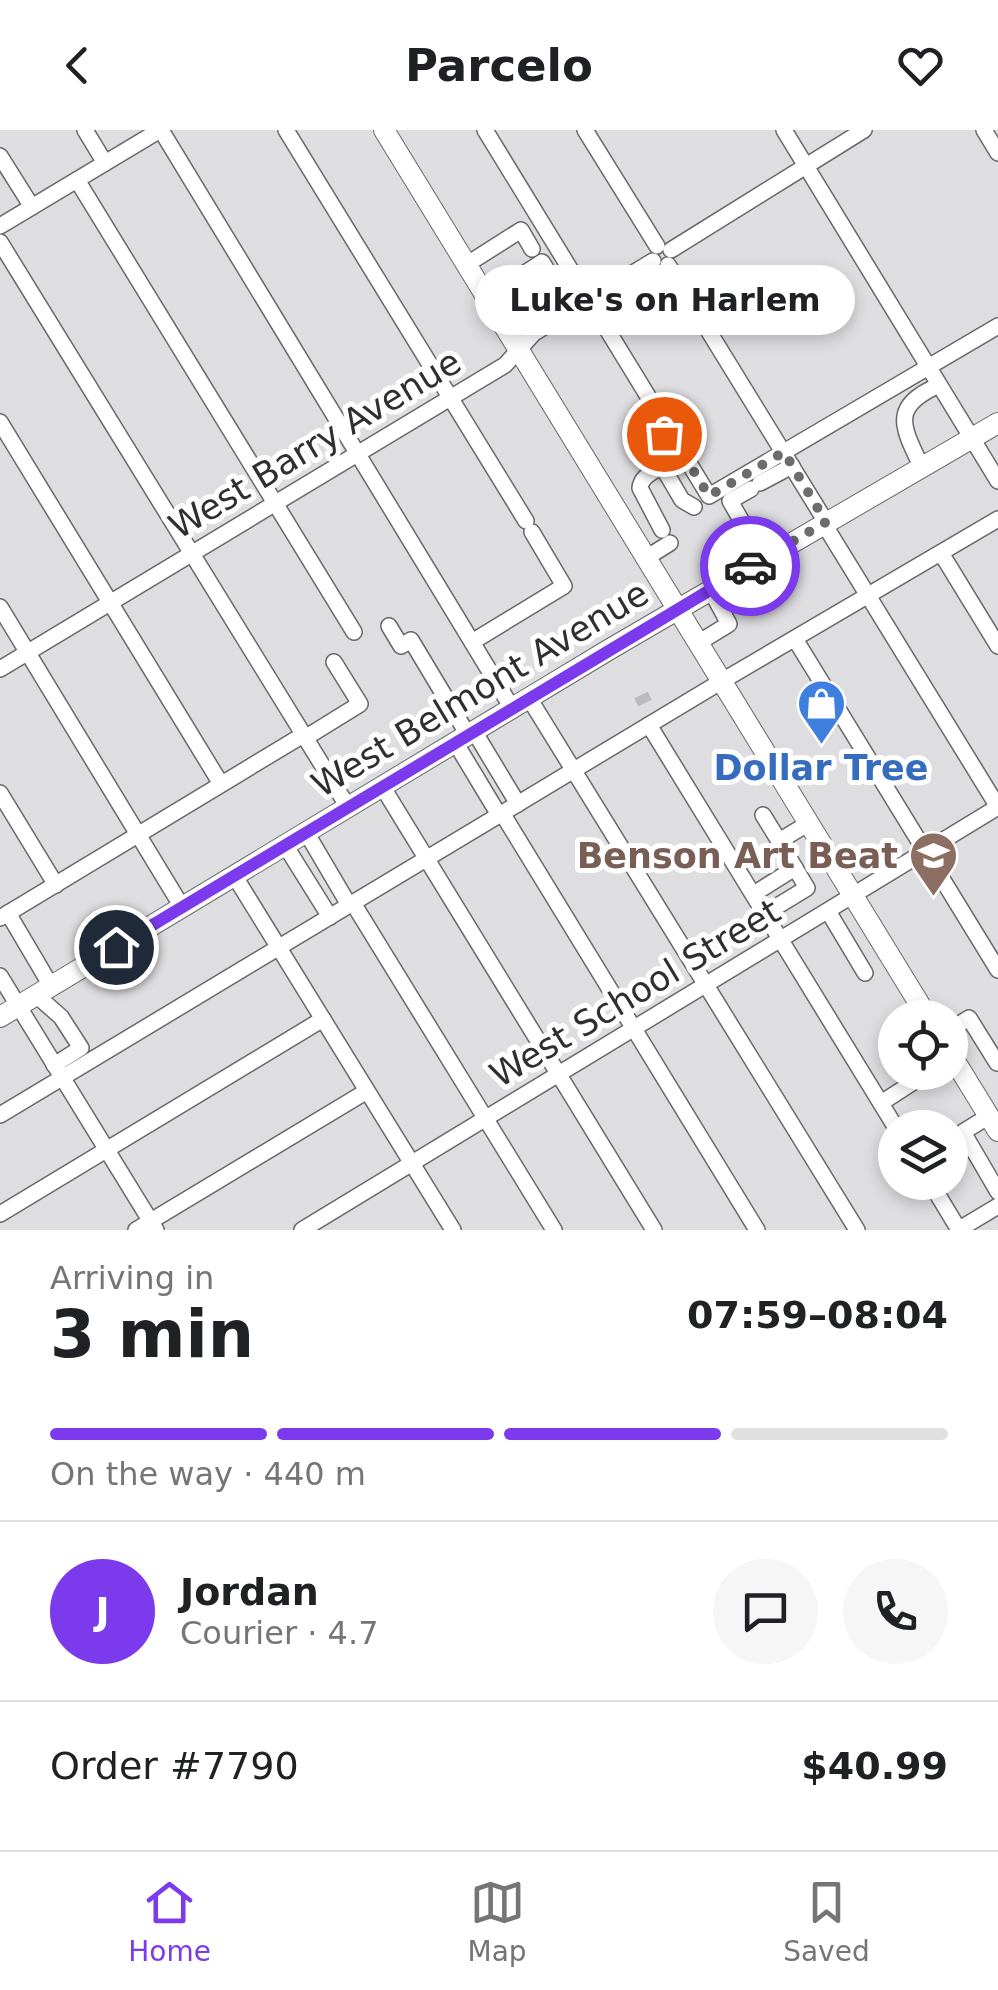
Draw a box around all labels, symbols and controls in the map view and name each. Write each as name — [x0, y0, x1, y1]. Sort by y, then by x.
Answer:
icon: back — [50, 38, 105, 93]
icon: heart — [893, 38, 948, 93]
text: Parcelo — [405, 39, 593, 92]
callout: Luke's on Harlem — [474, 264, 854, 334]
text: Luke's on Harlem — [509, 281, 821, 319]
street label: West Barry Avenue — [162, 341, 468, 547]
pin — [622, 392, 707, 477]
icon: bag — [637, 407, 692, 462]
courier — [700, 516, 800, 616]
icon: car — [723, 539, 778, 594]
street label: West Belmont Avenue — [305, 573, 655, 805]
shop icon: Dollar Tree — [795, 678, 847, 746]
place label: Dollar Tree — [714, 748, 928, 788]
school or university icon: Benson Art Beat — [907, 830, 959, 898]
place label: Benson Art Beat — [577, 836, 898, 876]
street label: West School Street — [483, 891, 787, 1095]
pin — [74, 905, 159, 990]
icon: home — [89, 920, 144, 975]
map controls — [878, 1000, 968, 1200]
button: locate — [878, 1000, 968, 1090]
button: layers — [878, 1110, 968, 1200]
text: Arriving in — [50, 1259, 214, 1297]
text: 07:59–08:04 — [687, 1293, 948, 1337]
text: 3 min — [50, 1297, 254, 1372]
text: On the way · 440 m — [50, 1455, 366, 1493]
button: chat — [713, 1559, 818, 1664]
button: phone — [843, 1559, 948, 1664]
text: Jordan — [180, 1570, 319, 1614]
text: J — [95, 1589, 110, 1633]
text: Courier · 4.7 — [180, 1614, 379, 1652]
text: Order #7790 — [50, 1744, 299, 1788]
text: $40.99 — [801, 1744, 948, 1788]
tab: Home — [128, 1875, 211, 1968]
tab: Map — [468, 1875, 527, 1968]
tab: Saved — [783, 1875, 870, 1968]

